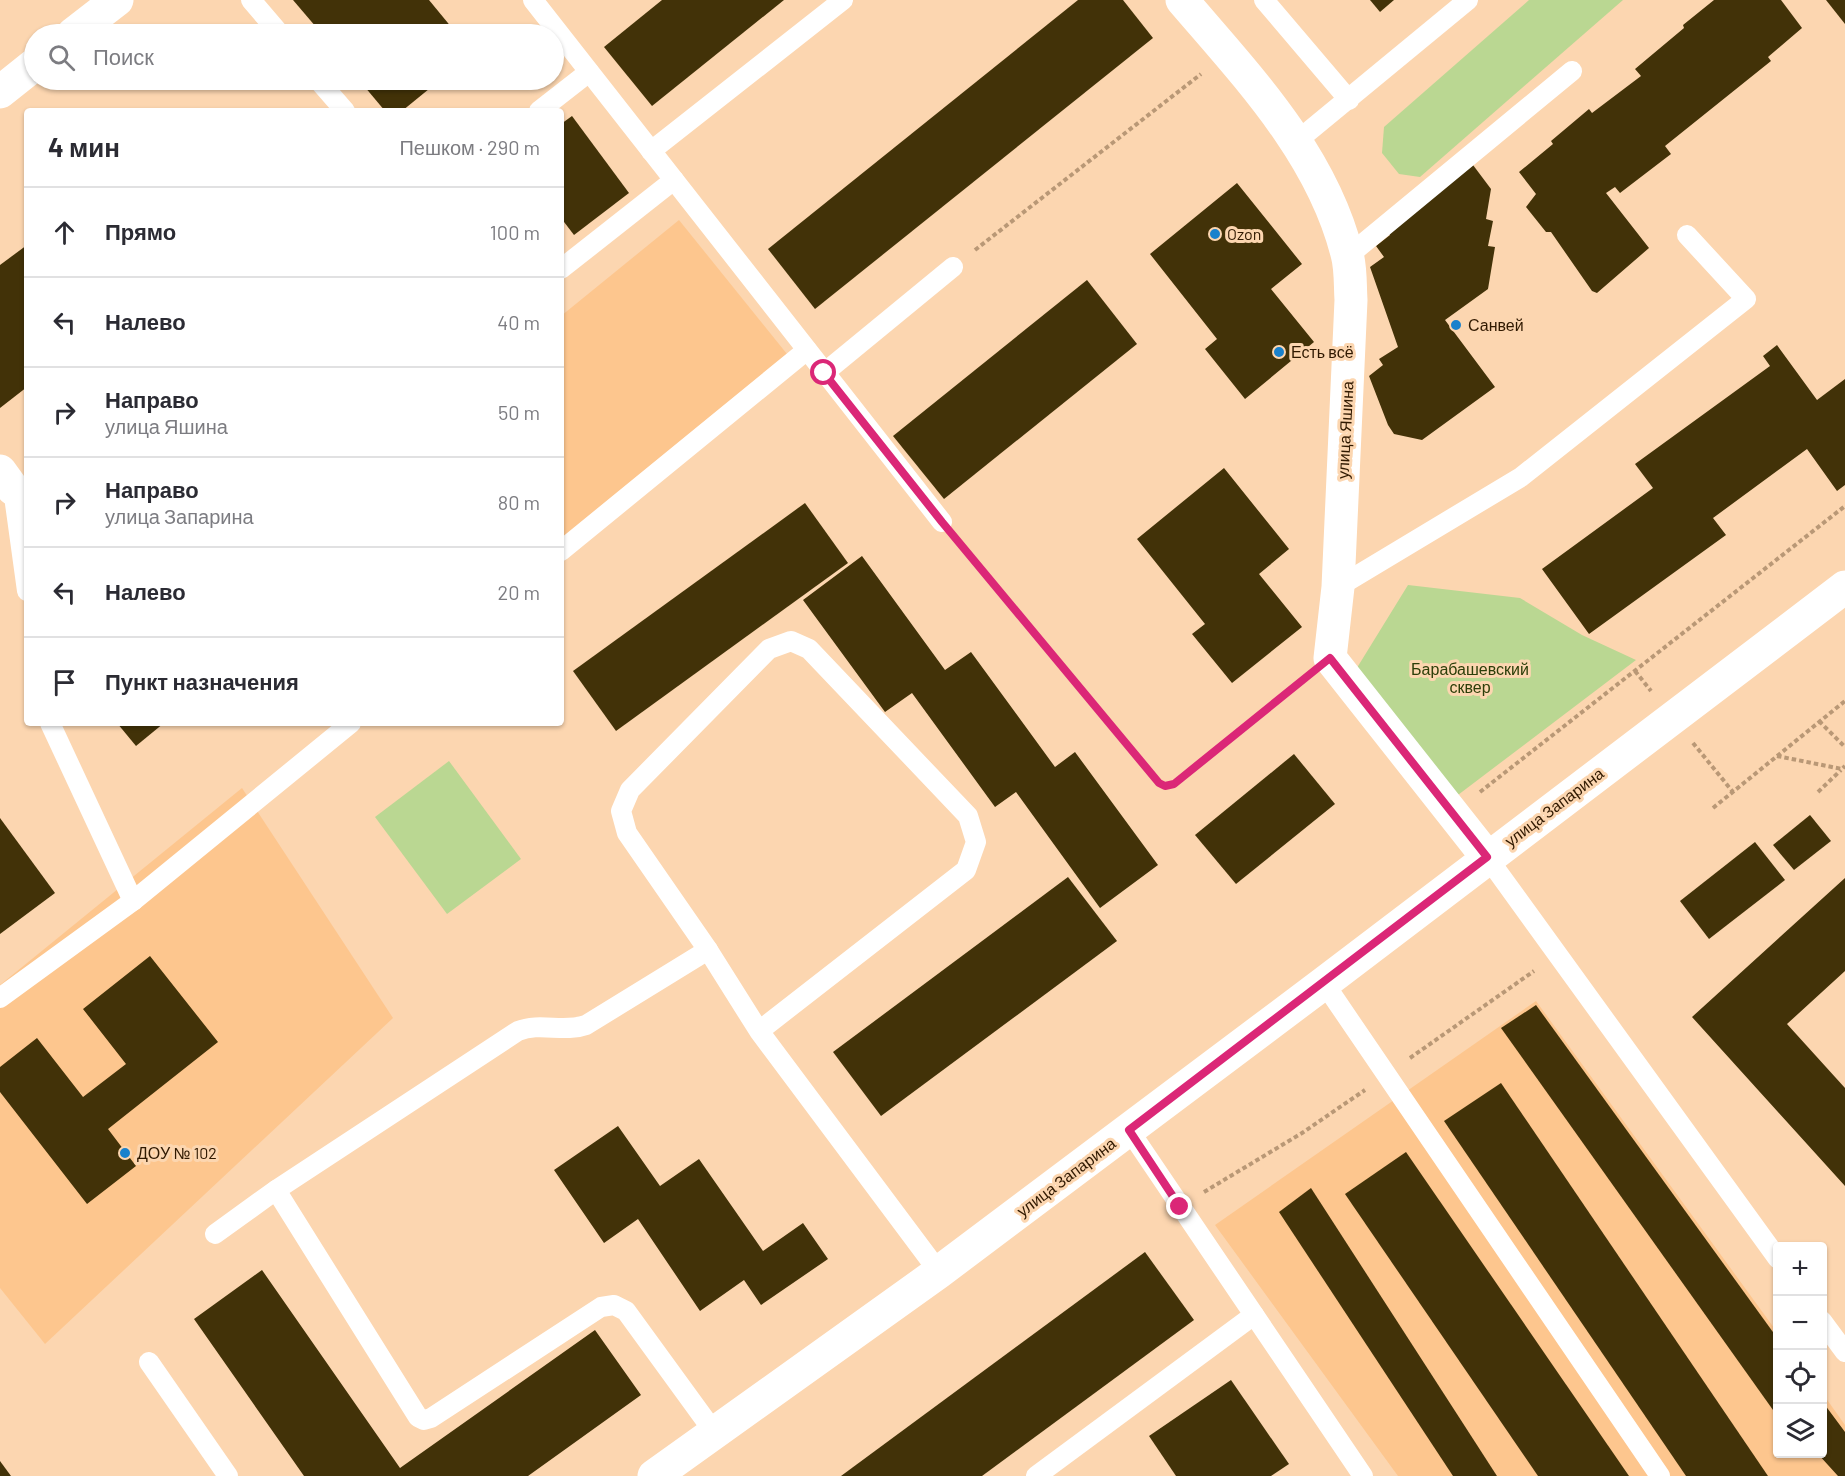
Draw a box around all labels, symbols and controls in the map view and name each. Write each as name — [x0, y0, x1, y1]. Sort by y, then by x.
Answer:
search box — [24, 24, 564, 90]
icon: search — [45, 41, 78, 74]
text: Поиск — [93, 43, 154, 69]
text: 4 мин — [48, 131, 120, 162]
text: Пешком · 290 m — [399, 135, 540, 159]
icon: ahead — [48, 216, 81, 249]
text: Прямо — [105, 218, 176, 244]
text: 100 m — [490, 220, 540, 244]
place label: Ozon — [1227, 224, 1261, 243]
marker: Ozon — [1208, 227, 1222, 241]
icon: left — [48, 306, 81, 339]
text: Налево — [105, 308, 186, 334]
text: 40 m — [497, 310, 540, 334]
place label: Санвей — [1468, 315, 1524, 334]
marker: Санвей — [1449, 318, 1463, 332]
place label: Есть всё — [1291, 342, 1354, 361]
marker: Есть всё — [1272, 345, 1286, 359]
route start — [810, 359, 836, 385]
street label: улица Яшина — [1332, 380, 1357, 480]
text: Направо — [105, 386, 199, 412]
icon: right — [48, 396, 81, 429]
text: 50 m — [498, 400, 540, 424]
text: улица Яшина — [105, 414, 228, 438]
text: Направо — [105, 476, 199, 502]
icon: right — [48, 486, 81, 519]
text: 80 m — [498, 490, 540, 514]
text: улица Запарина — [105, 504, 254, 528]
icon: left — [48, 576, 81, 609]
text: Налево — [105, 578, 186, 604]
text: 20 m — [497, 580, 540, 604]
park label: Барабашевский сквер — [1411, 659, 1529, 696]
icon: arrive — [48, 666, 81, 699]
text: Пункт назначения — [105, 668, 299, 694]
street label: улица Запарина — [1501, 763, 1607, 850]
street label: улица Запарина — [1013, 1133, 1119, 1220]
place label: ДОУ № 102 — [137, 1143, 217, 1162]
marker: ДОУ № 102 — [118, 1146, 132, 1160]
route end — [1166, 1193, 1192, 1219]
map controls — [1773, 1242, 1827, 1458]
button: + — [1773, 1242, 1827, 1296]
button: − — [1773, 1296, 1827, 1350]
button: locate — [1773, 1350, 1827, 1404]
button: layers — [1773, 1404, 1827, 1458]

